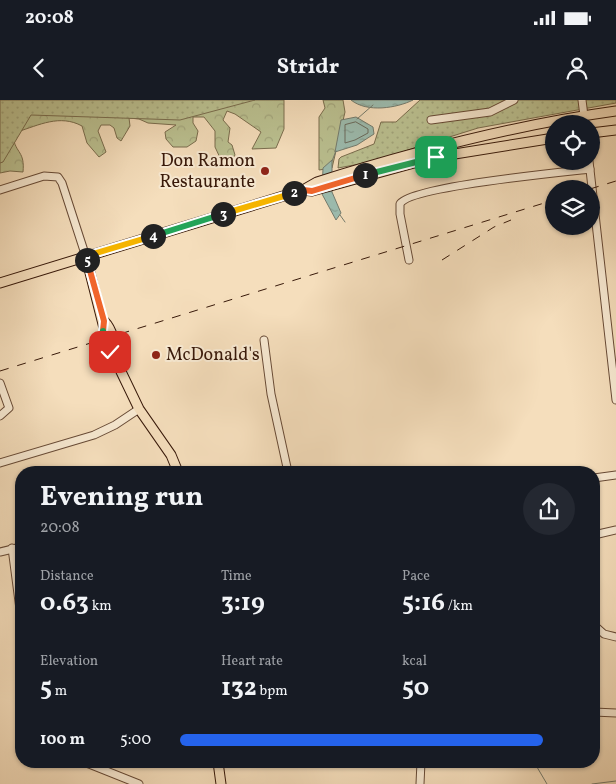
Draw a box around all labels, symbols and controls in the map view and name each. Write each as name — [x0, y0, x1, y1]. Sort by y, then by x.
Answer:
text: 20:08 — [25, 5, 74, 31]
text: Stridr — [277, 52, 339, 83]
icon: back — [25, 54, 53, 82]
icon: person — [563, 54, 591, 82]
map controls — [545, 115, 600, 235]
button: locate — [545, 115, 600, 170]
pin — [415, 136, 457, 178]
icon: arrive — [422, 143, 450, 171]
place label: Don Ramon Restaurante — [159, 149, 255, 195]
pin: 1 — [352, 162, 378, 188]
marker: Don Ramon Restaurante — [259, 165, 271, 177]
text: 1 — [363, 166, 368, 185]
pin: 2 — [282, 180, 306, 206]
button: layers — [545, 180, 600, 235]
text: 2 — [291, 184, 298, 203]
pin: 3 — [210, 202, 236, 226]
text: 3 — [220, 205, 227, 224]
pin: 4 — [140, 224, 166, 248]
text: 4 — [149, 227, 158, 246]
pin: 5 — [74, 248, 100, 272]
text: 5 — [84, 251, 91, 270]
pin — [89, 331, 131, 373]
icon: check — [96, 338, 124, 366]
place label: McDonald's — [166, 343, 260, 368]
marker: McDonald's — [150, 349, 162, 361]
text: Evening run — [40, 478, 204, 517]
button: share — [523, 483, 575, 535]
text: 20:08 — [40, 517, 80, 539]
text: Distance — [40, 567, 94, 586]
text: Time — [221, 567, 252, 586]
text: Pace — [402, 567, 430, 586]
text: 0.63 — [40, 586, 89, 621]
text: 3:19 — [221, 586, 265, 621]
text: 5:16 — [402, 586, 445, 621]
text: km — [89, 597, 112, 616]
text: /km — [445, 597, 473, 616]
text: Elevation — [40, 652, 98, 671]
text: Heart rate — [221, 652, 283, 671]
text: kcal — [402, 652, 427, 671]
text: 5 — [40, 671, 52, 706]
text: 132 — [221, 671, 257, 706]
text: 50 — [402, 671, 429, 706]
text: m — [52, 682, 67, 701]
text: bpm — [257, 682, 288, 701]
text: 100 m — [40, 729, 85, 751]
text: 5:00 — [120, 729, 151, 751]

